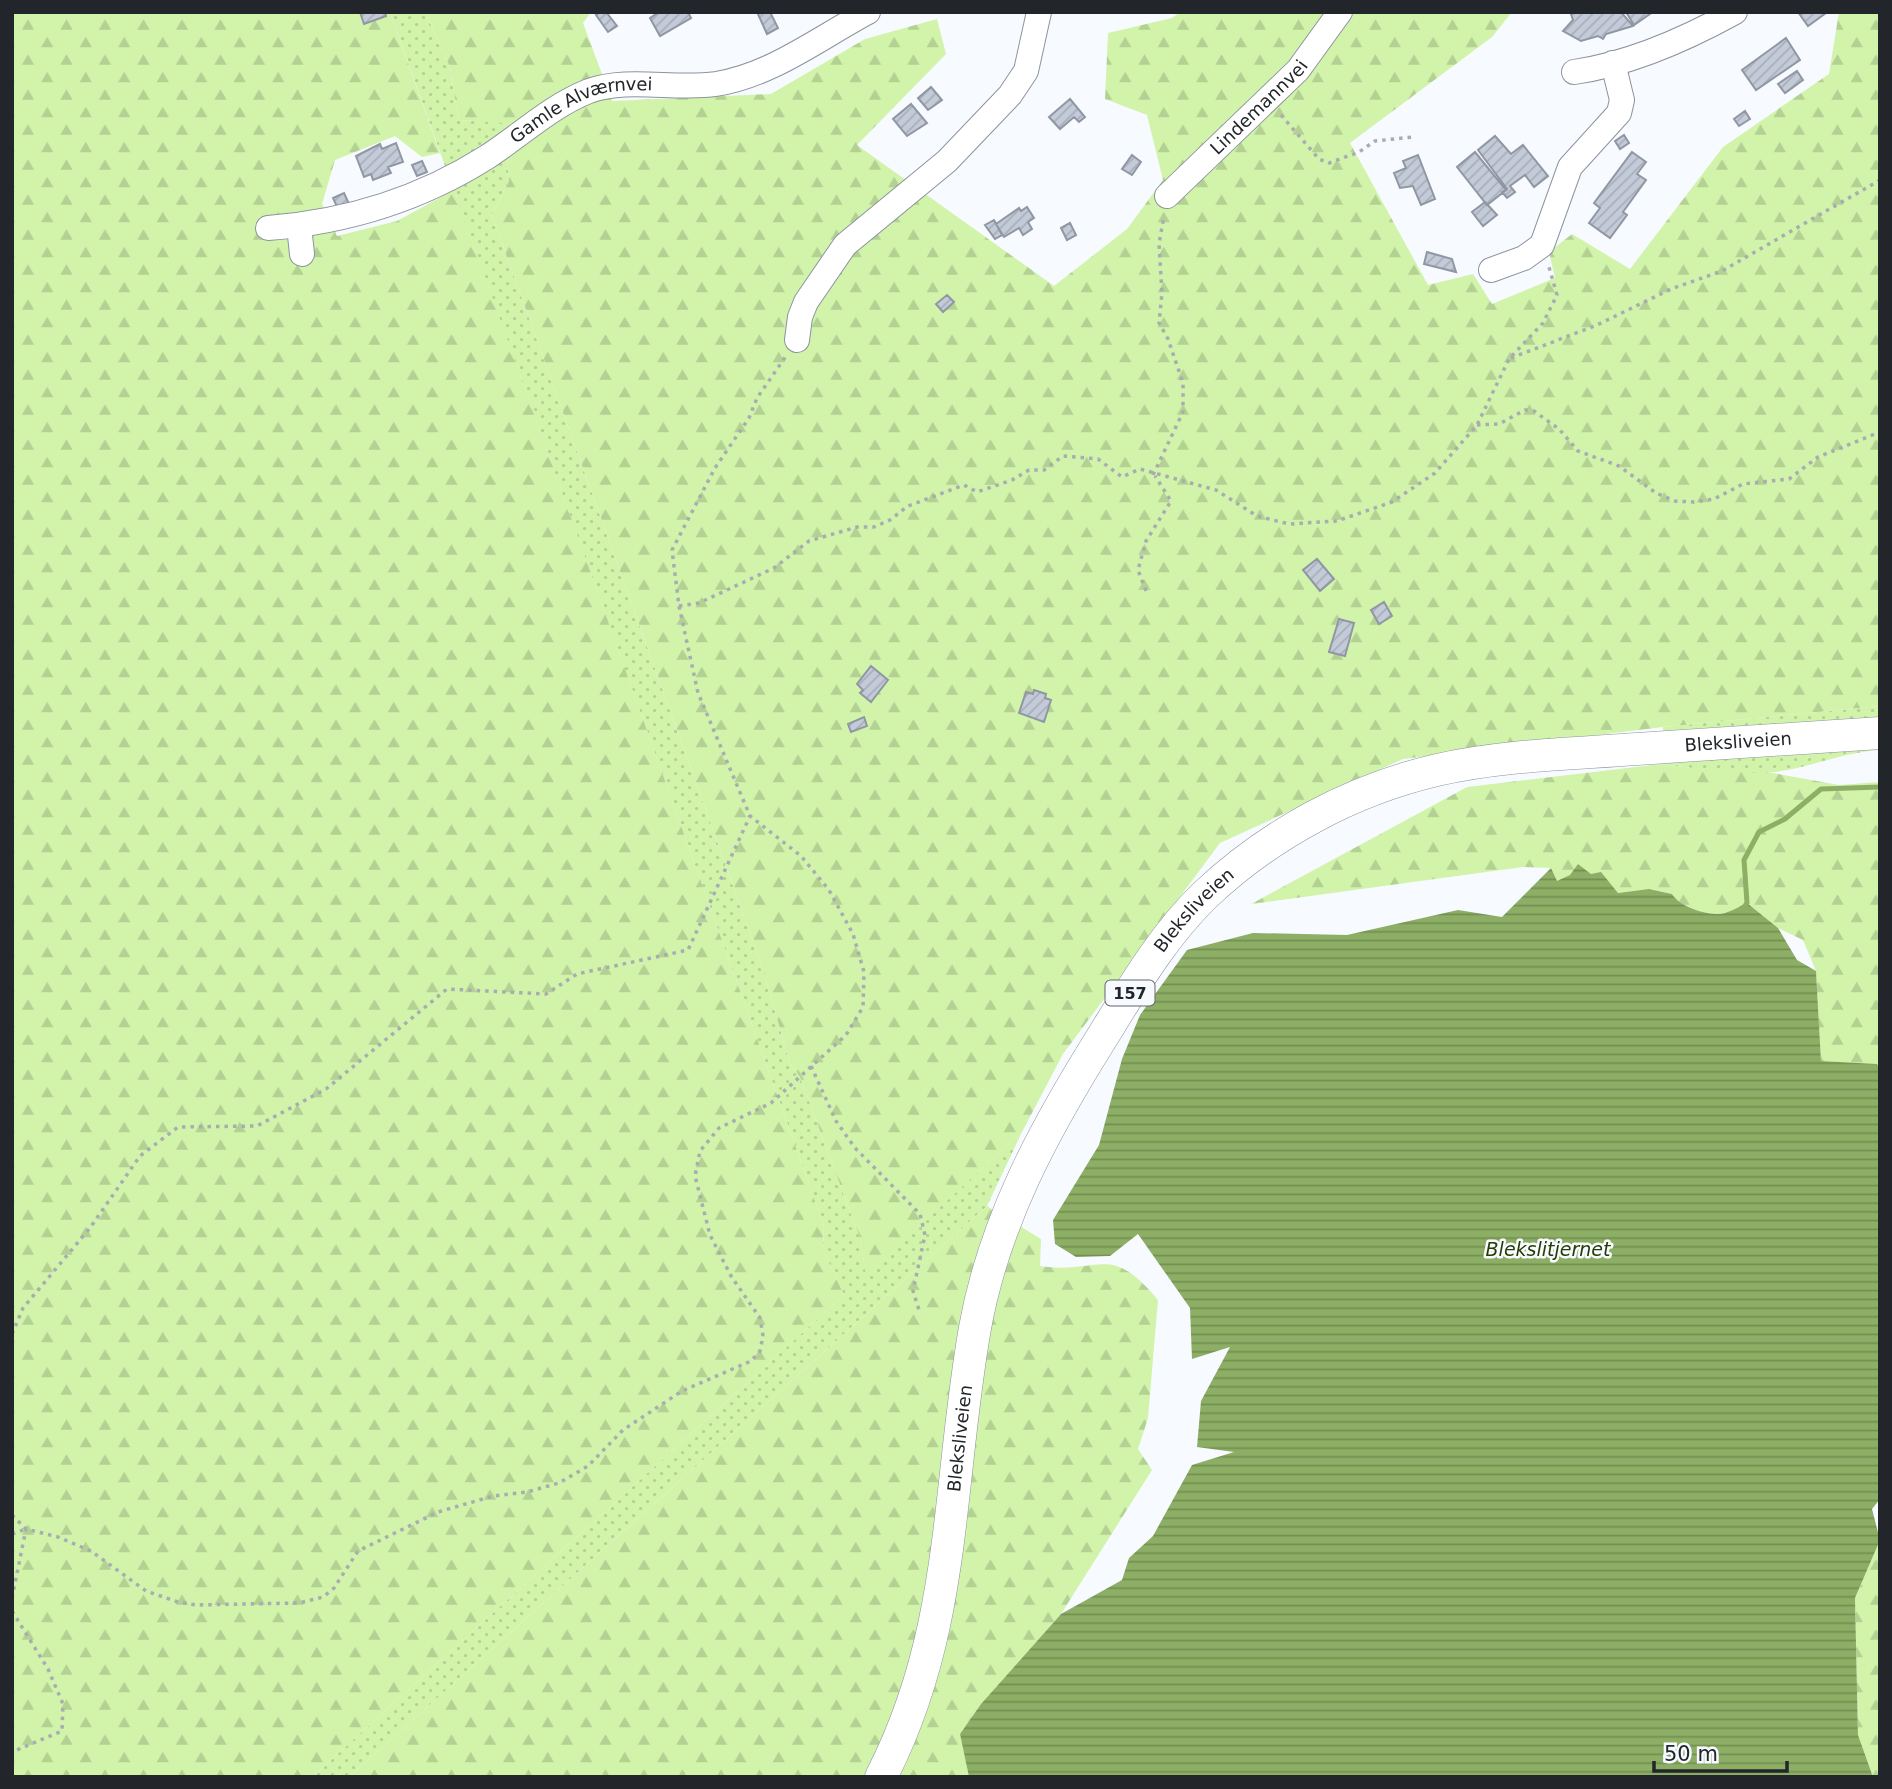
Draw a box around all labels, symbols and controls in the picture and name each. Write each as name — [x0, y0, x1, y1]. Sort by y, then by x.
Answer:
street label: Lindemannvei — [1206, 56, 1312, 159]
street label: Gamle Alværnvei — [506, 73, 653, 147]
street label: Bleksliveien — [1684, 728, 1792, 756]
street label: Bleksliveien — [1149, 863, 1238, 956]
road number: 157 — [1106, 981, 1154, 1006]
water label: Blekslitjernet — [1486, 1238, 1612, 1260]
street label: Bleksliveien — [943, 1384, 976, 1493]
scale bar — [1654, 1730, 1787, 1774]
text: 50 m — [1664, 1742, 1718, 1766]

